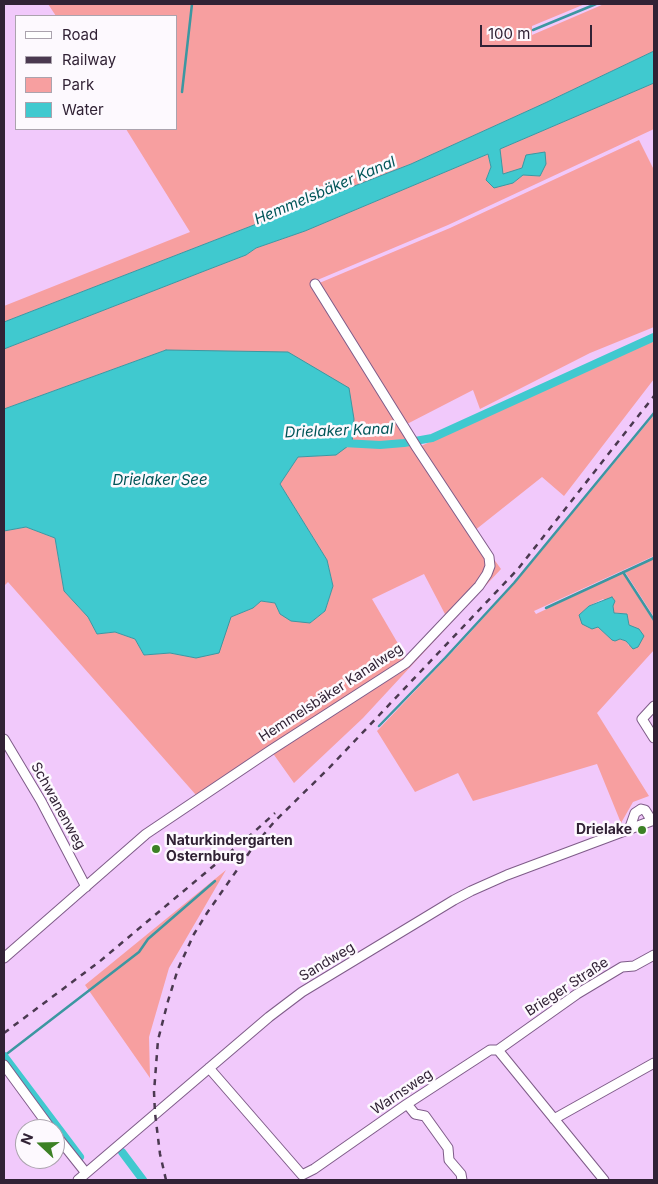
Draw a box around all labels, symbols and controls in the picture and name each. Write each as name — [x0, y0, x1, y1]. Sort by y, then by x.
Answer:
legend — [15, 15, 178, 130]
scale bar — [483, 15, 596, 47]
text: 100 m — [488, 24, 530, 43]
text: Road — [62, 25, 98, 44]
text: Railway — [62, 50, 116, 69]
text: Park — [62, 75, 94, 94]
text: Water — [62, 100, 104, 119]
water label: Hemmelsbäker Kanal — [252, 153, 398, 229]
water label: Drielaker Kanal — [284, 420, 394, 442]
water label: Drielaker See — [112, 471, 208, 489]
street label: Hemmelsbäker Kanalweg — [256, 640, 406, 746]
street label: Schwanenweg — [27, 759, 89, 853]
place label: Drielake — [576, 822, 632, 838]
marker: Drielake — [636, 824, 648, 836]
place label: Naturkindergarten Osternburg — [166, 833, 293, 866]
marker: Naturkindergarten Osternburg — [150, 843, 162, 855]
street label: Sandweg — [296, 939, 358, 985]
street label: Brieger Straße — [522, 954, 612, 1020]
street label: Warnsweg — [368, 1065, 436, 1119]
north arrow — [15, 1119, 65, 1169]
text: N — [17, 1131, 36, 1147]

